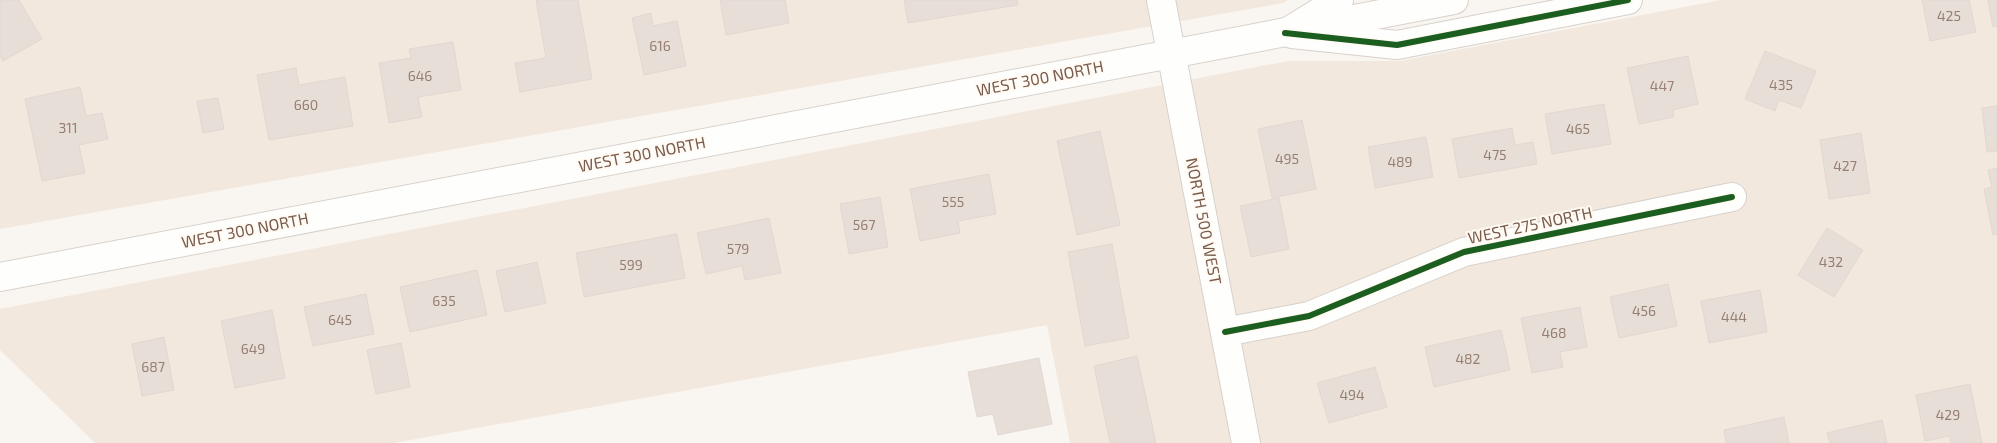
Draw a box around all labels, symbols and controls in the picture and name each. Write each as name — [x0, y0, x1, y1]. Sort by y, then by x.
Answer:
house number: 425 — [1937, 7, 1961, 24]
house number: 616 — [649, 37, 671, 54]
street label: WEST 300 NORTH — [975, 56, 1105, 99]
house number: 646 — [408, 67, 432, 84]
house number: 435 — [1769, 76, 1793, 93]
house number: 447 — [1650, 77, 1674, 94]
house number: 660 — [294, 96, 318, 113]
house number: 311 — [59, 119, 77, 136]
house number: 465 — [1566, 120, 1590, 137]
street label: WEST 300 NORTH — [577, 132, 707, 175]
house number: 475 — [1483, 146, 1507, 163]
house number: 495 — [1275, 150, 1299, 167]
house number: 489 — [1387, 153, 1413, 170]
street label: NORTH 500 WEST — [1183, 156, 1226, 286]
house number: 427 — [1833, 157, 1857, 174]
house number: 555 — [942, 193, 964, 210]
street label: WEST 275 NORTH — [1466, 202, 1594, 247]
street label: WEST 300 NORTH — [180, 208, 310, 251]
house number: 567 — [853, 216, 875, 233]
house number: 579 — [727, 240, 749, 257]
house number: 432 — [1819, 253, 1843, 270]
house number: 599 — [619, 256, 643, 273]
house number: 635 — [432, 292, 456, 309]
house number: 456 — [1632, 302, 1656, 319]
house number: 444 — [1721, 308, 1747, 325]
house number: 645 — [328, 311, 352, 328]
house number: 468 — [1541, 324, 1567, 341]
house number: 649 — [241, 340, 265, 357]
house number: 482 — [1456, 350, 1481, 367]
house number: 687 — [141, 358, 165, 375]
house number: 494 — [1339, 386, 1365, 403]
house number: 429 — [1936, 406, 1960, 423]

